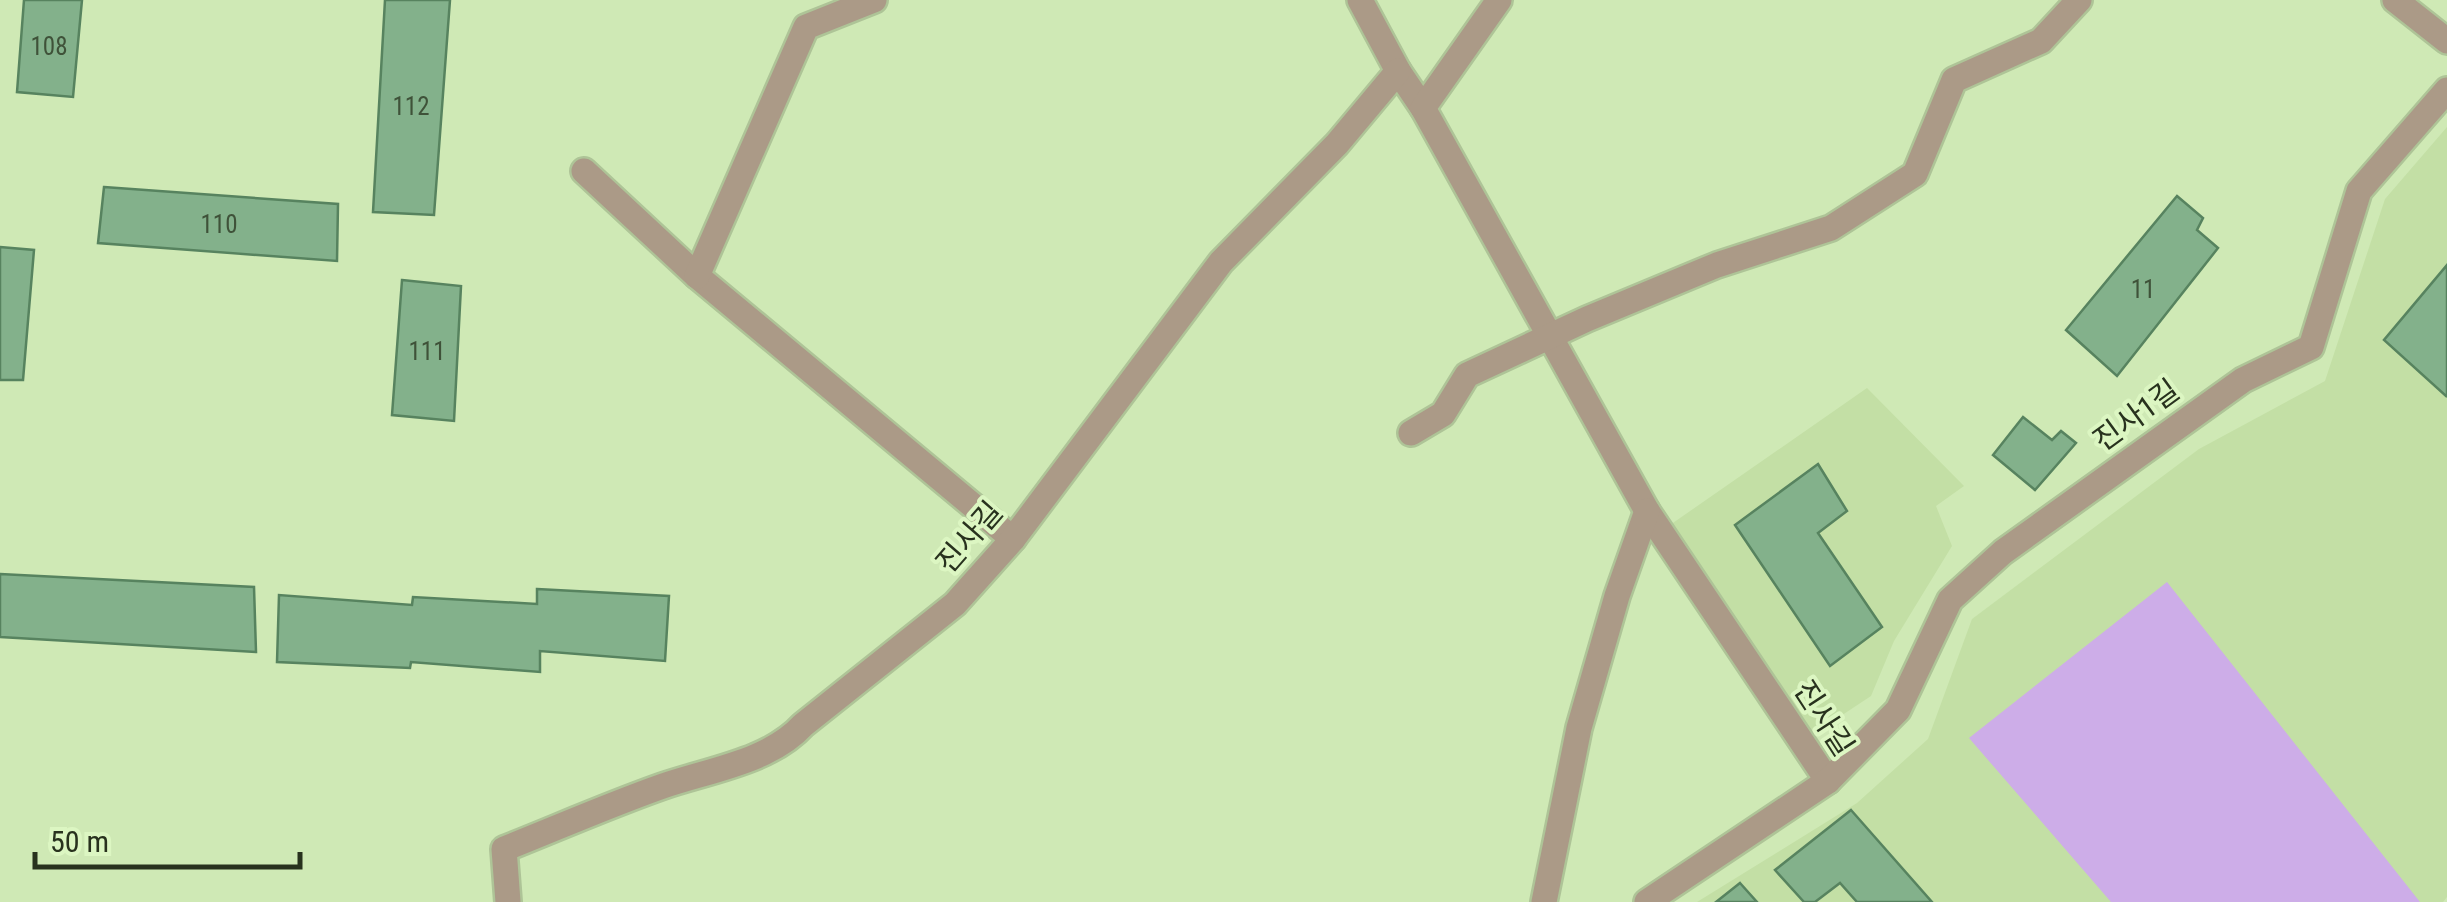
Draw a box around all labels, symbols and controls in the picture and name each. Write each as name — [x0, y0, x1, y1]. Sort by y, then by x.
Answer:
house number: 108 — [30, 32, 68, 61]
house number: 112 — [392, 92, 430, 121]
house number: 110 — [200, 210, 238, 239]
house number: 11 — [2131, 275, 2155, 304]
house number: 111 — [408, 337, 446, 366]
street label: 진사1길 — [2086, 372, 2186, 458]
street label: 진사길 — [929, 494, 1009, 580]
street label: 진사길 — [1787, 674, 1861, 762]
scale bar — [35, 807, 300, 869]
text: 50 m — [50, 824, 109, 859]

